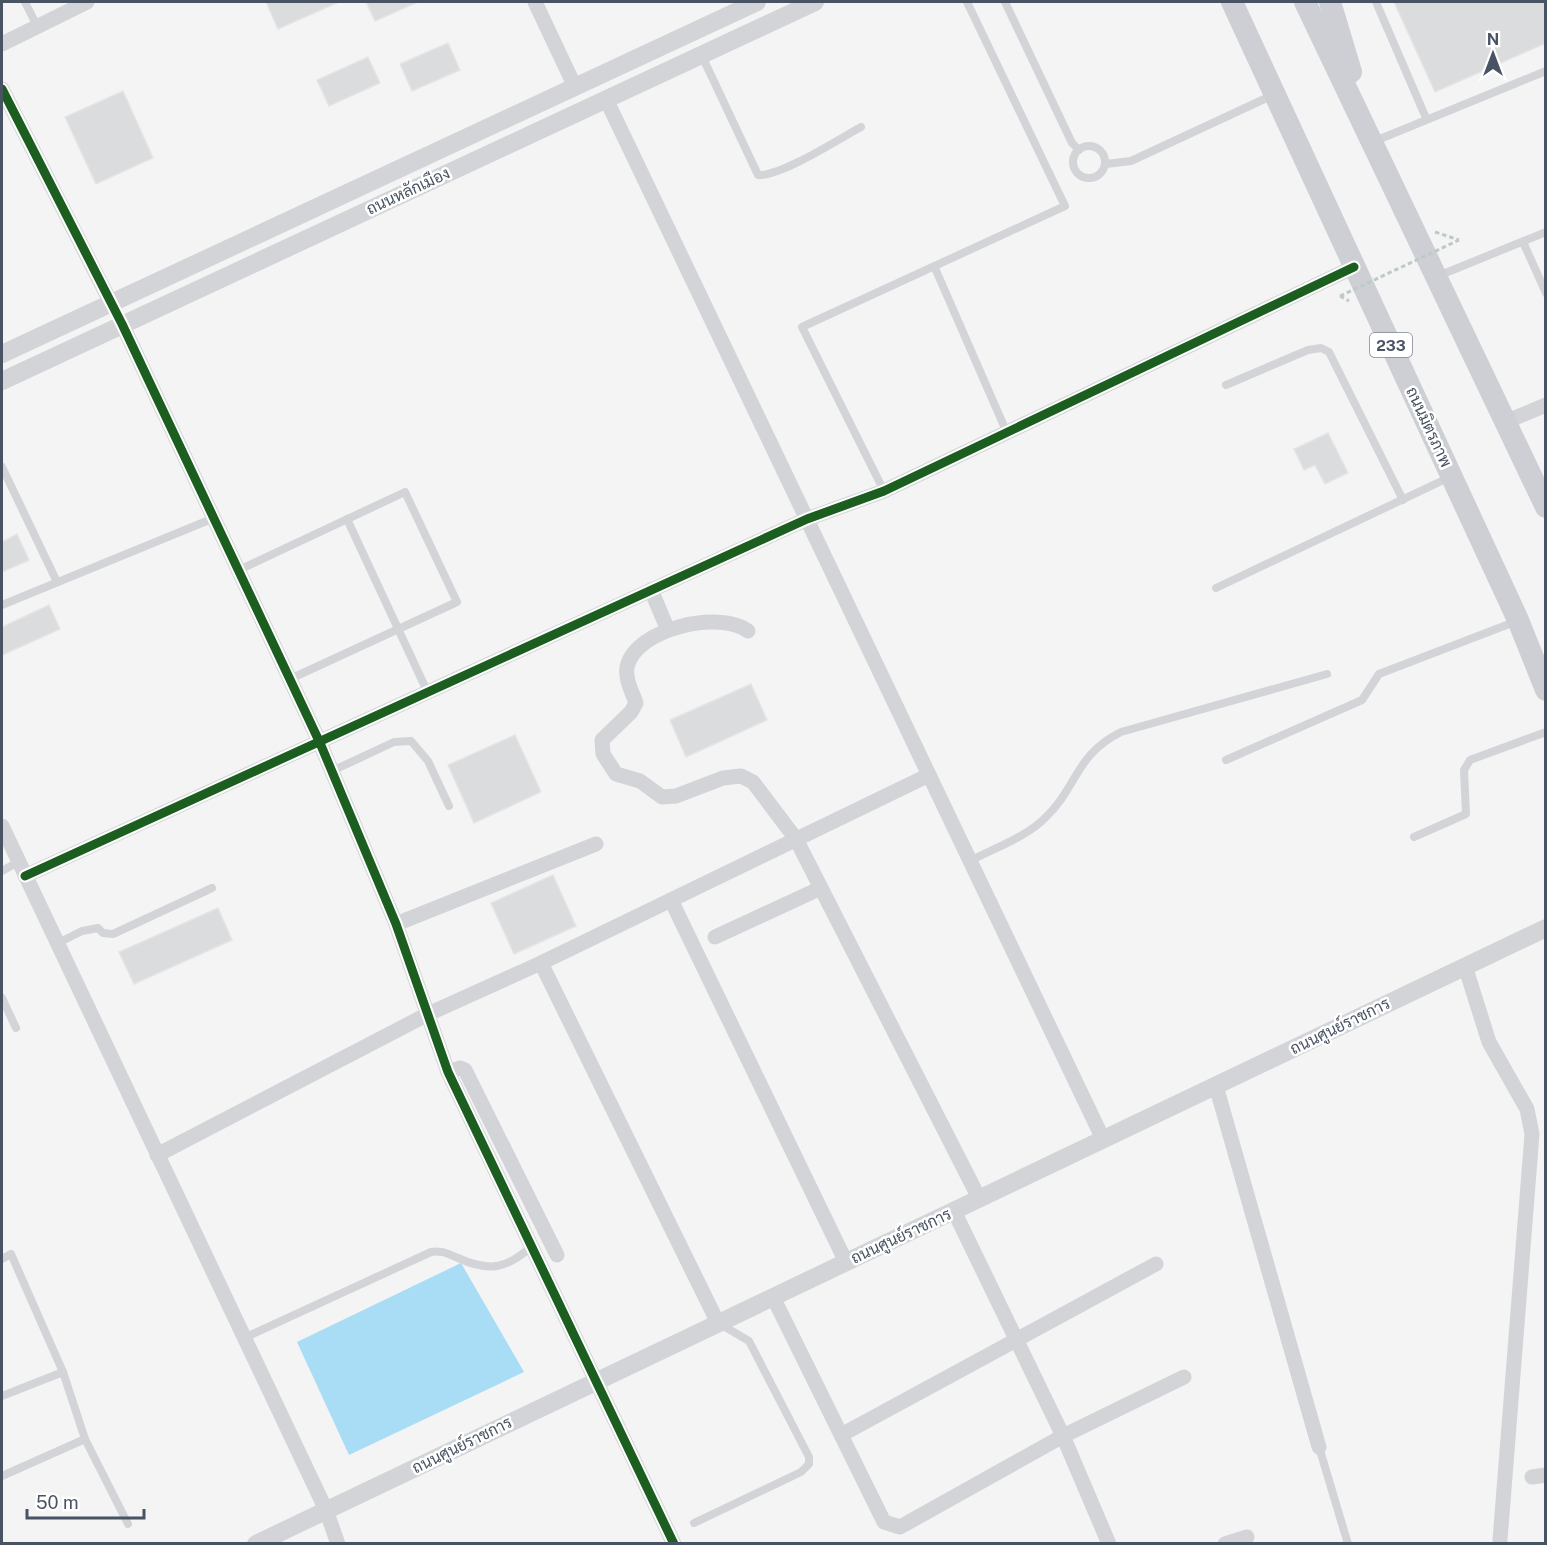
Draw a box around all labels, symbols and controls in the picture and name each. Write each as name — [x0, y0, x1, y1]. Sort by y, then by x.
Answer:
north arrow — [1463, 24, 1523, 84]
text: N — [1487, 30, 1499, 49]
street label: ถนนหลักเมือง — [363, 163, 453, 219]
road number: 233 — [1370, 333, 1412, 357]
street label: ถนนมิตรภาพ — [1402, 384, 1456, 470]
street label: ถนนศูนย์ราชการ — [1286, 991, 1394, 1060]
street label: ถนนศูนย์ราชการ — [847, 1202, 955, 1269]
street label: ถนนศูนย์ราชการ — [408, 1410, 516, 1479]
scale bar — [27, 1482, 144, 1520]
text: 50 m — [36, 1492, 79, 1513]

